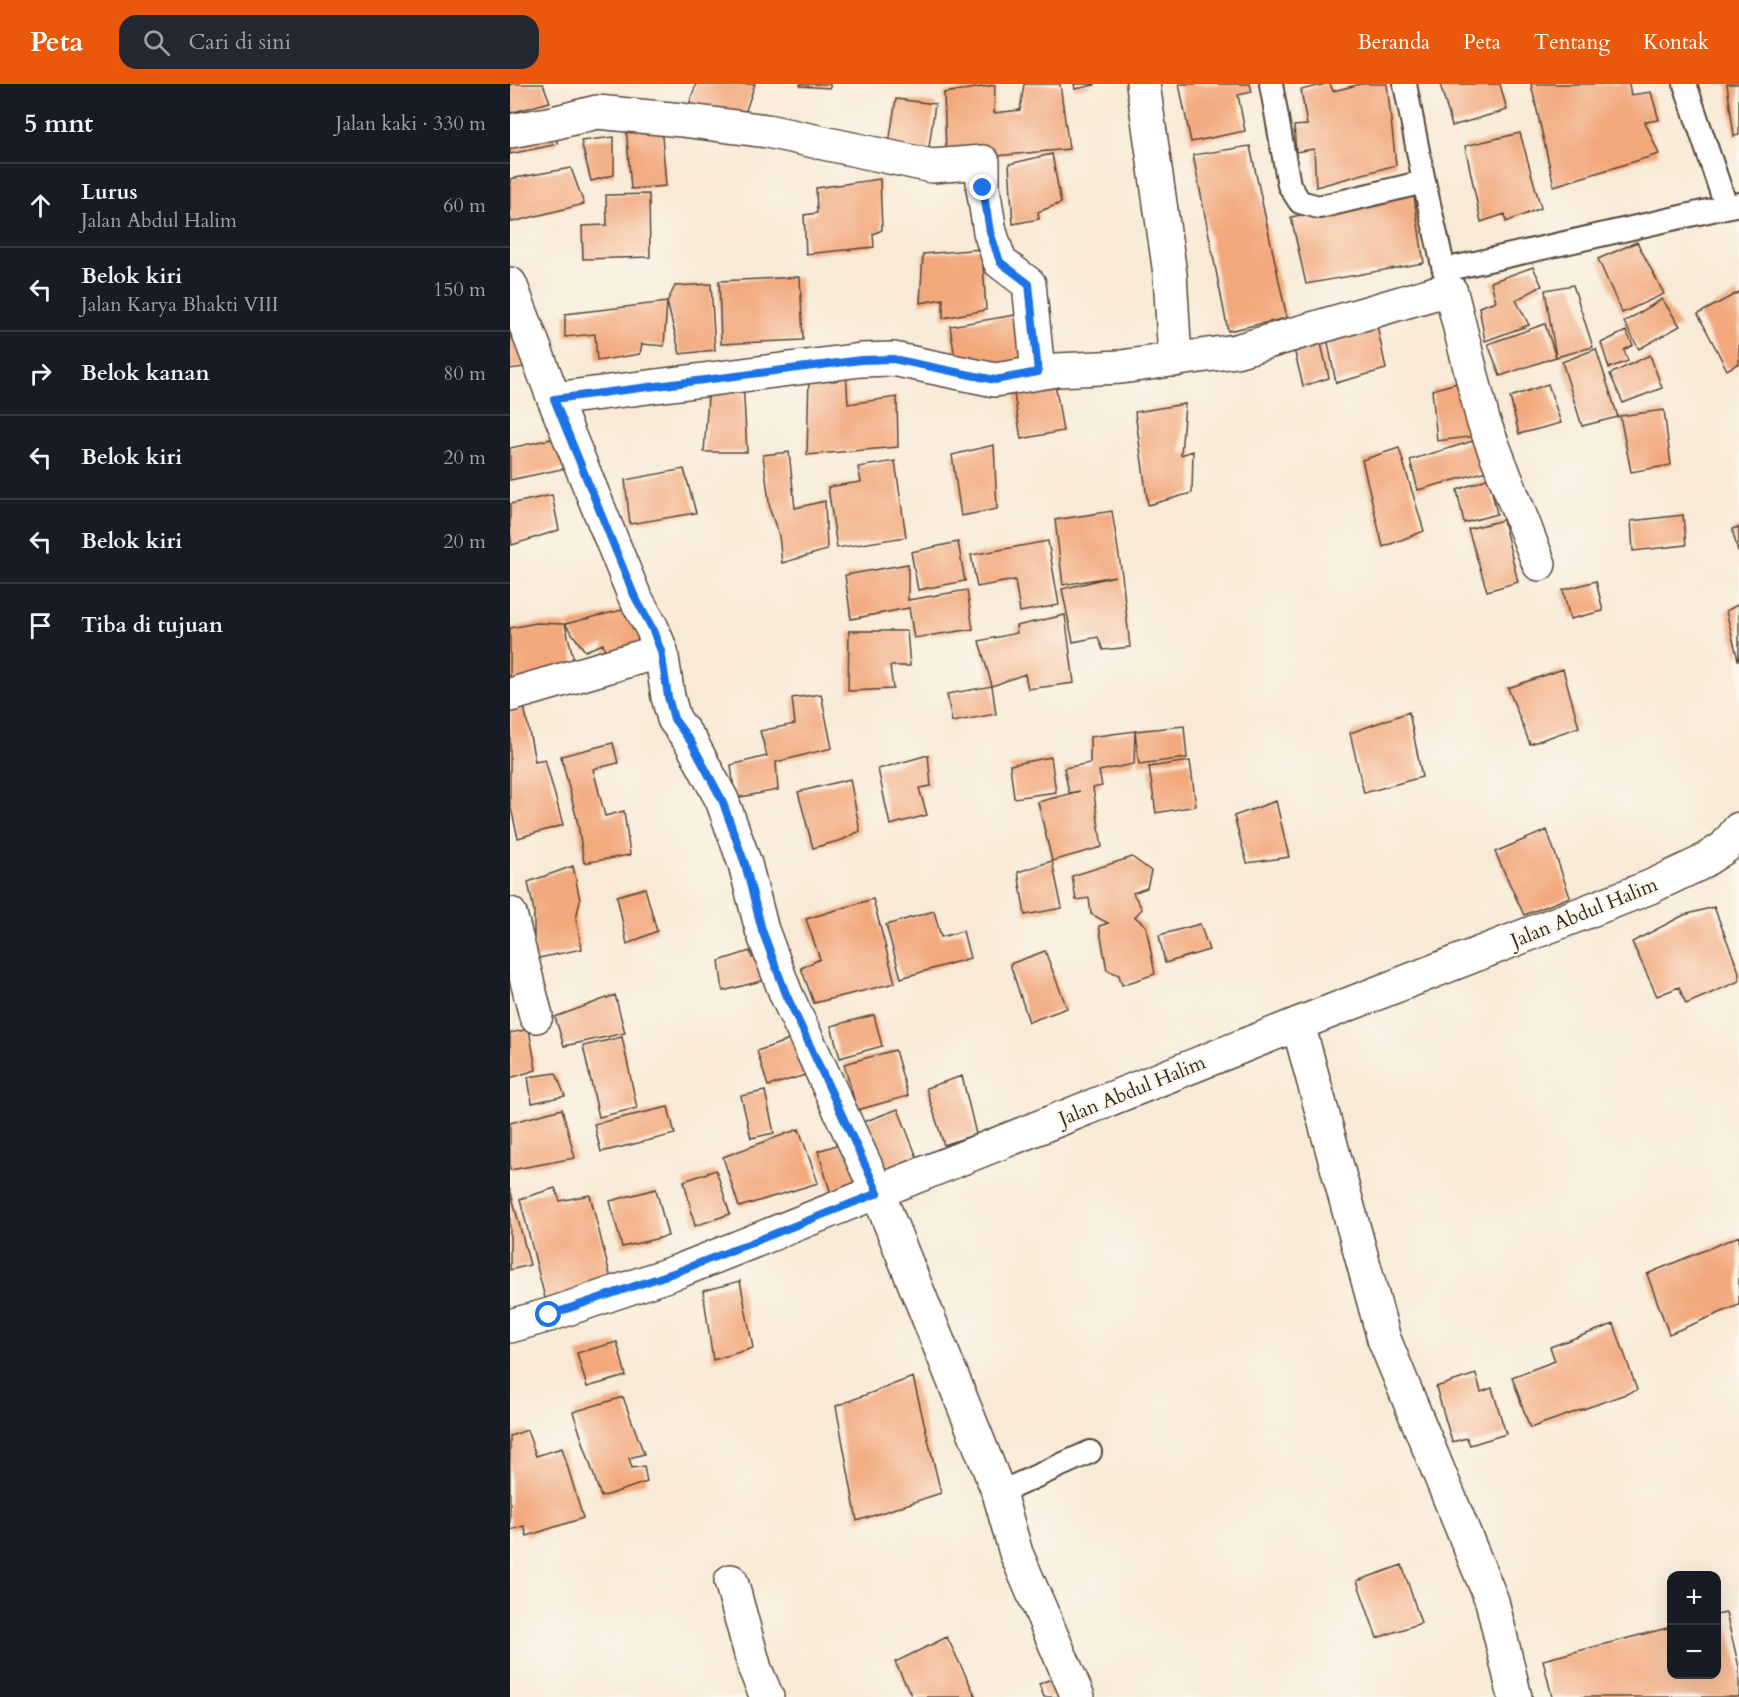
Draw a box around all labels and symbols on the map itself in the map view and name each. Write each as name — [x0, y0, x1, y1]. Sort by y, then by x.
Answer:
route end — [969, 174, 995, 200]
street label: Jalan Abdul Halim — [1504, 871, 1662, 955]
street label: Jalan Abdul Halim — [1052, 1049, 1210, 1133]
route start — [535, 1301, 561, 1327]

